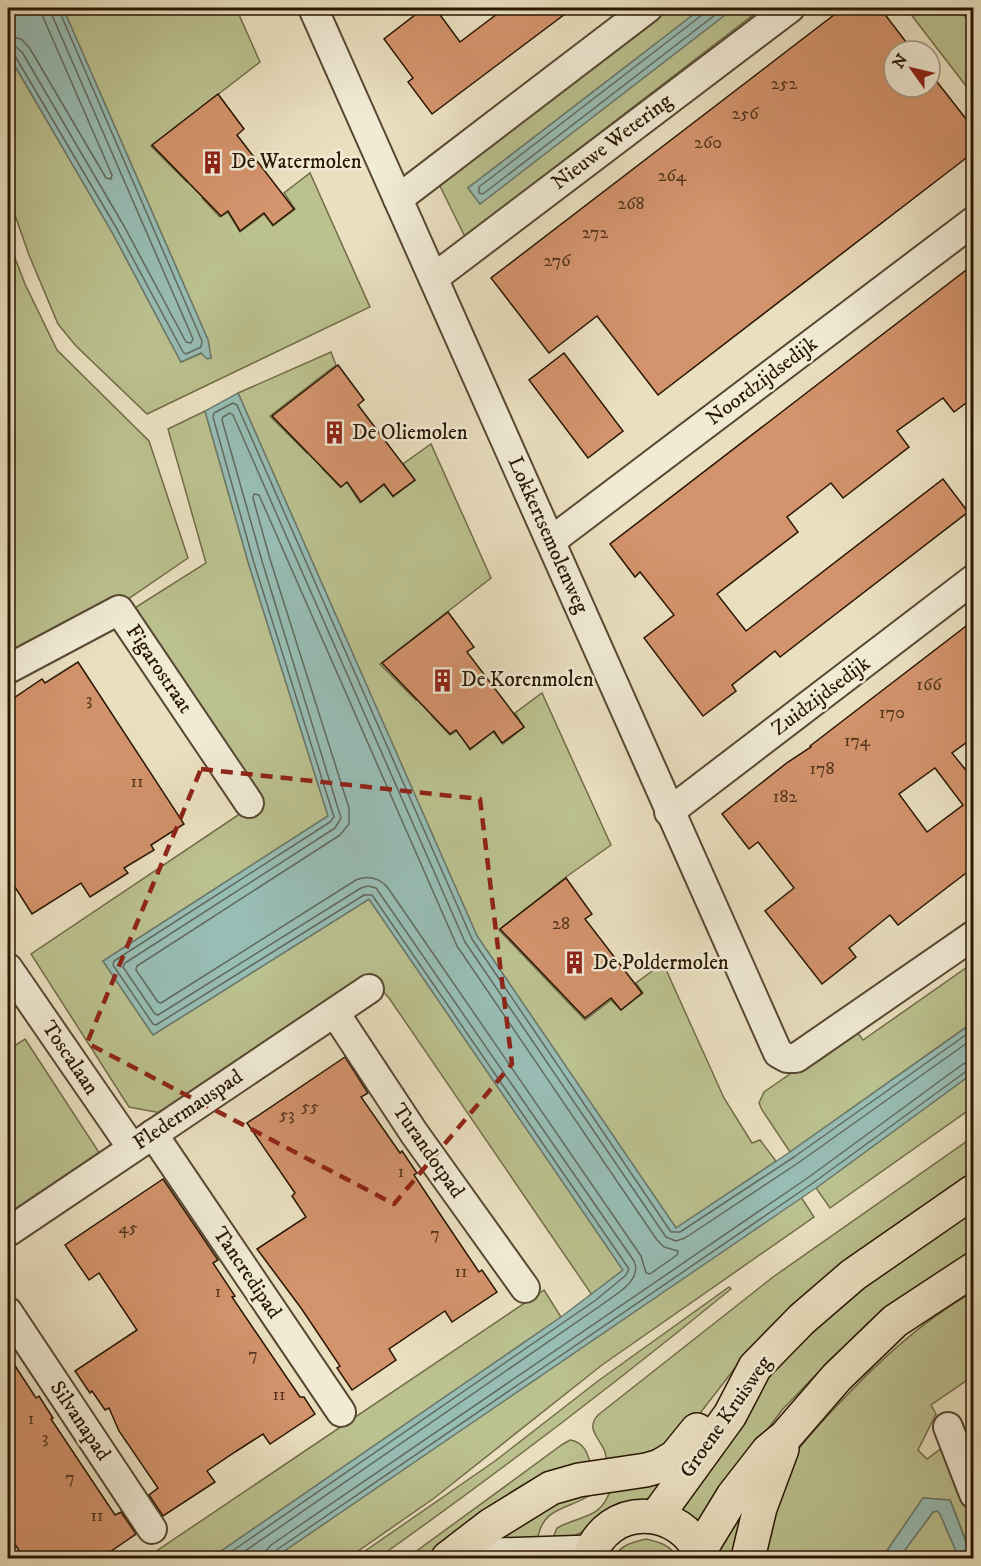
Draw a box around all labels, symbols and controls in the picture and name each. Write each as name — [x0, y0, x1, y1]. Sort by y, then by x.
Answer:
north arrow — [882, 39, 942, 99]
text: N — [888, 50, 912, 72]
house number: 252 — [771, 73, 797, 95]
street label: Nieuwe Wetering — [547, 88, 678, 196]
house number: 256 — [731, 103, 759, 125]
house number: 260 — [694, 132, 722, 154]
building icon: De Watermolen — [200, 149, 226, 175]
place label: De Watermolen — [231, 149, 362, 175]
house number: 264 — [658, 165, 687, 187]
house number: 268 — [617, 193, 645, 215]
house number: 272 — [582, 222, 609, 244]
house number: 276 — [543, 250, 571, 272]
street label: Noordzijdsedijk — [701, 330, 823, 431]
building icon: De Oliemolen — [321, 420, 347, 446]
place label: De Oliemolen — [352, 420, 468, 446]
street label: Lokkertsemolenweg — [502, 453, 595, 618]
street label: Figarostraat — [120, 620, 198, 719]
street label: Zuidzijdsedijk — [767, 650, 876, 741]
building icon: De Korenmolen — [430, 667, 456, 693]
place label: De Korenmolen — [461, 667, 594, 693]
house number: 166 — [916, 674, 942, 696]
house number: 3 — [86, 689, 92, 711]
house number: 170 — [879, 702, 905, 724]
house number: 174 — [844, 730, 871, 752]
house number: 178 — [809, 758, 835, 780]
house number: 11 — [130, 771, 144, 793]
house number: 182 — [773, 786, 797, 808]
house number: 28 — [552, 913, 570, 935]
building icon: De Poldermolen — [562, 950, 588, 976]
place label: De Poldermolen — [593, 950, 729, 976]
street label: Toscalaan — [36, 1016, 104, 1100]
street label: Fledermauspad — [128, 1064, 248, 1156]
house number: 55 — [301, 1096, 319, 1118]
street label: Turandotpad — [386, 1099, 470, 1204]
house number: 53 — [279, 1104, 295, 1126]
house number: 1 — [398, 1161, 404, 1183]
house number: 45 — [118, 1217, 138, 1239]
street label: Tancredipad — [207, 1222, 287, 1324]
house number: 7 — [430, 1223, 440, 1245]
house number: 11 — [454, 1261, 468, 1283]
house number: 1 — [215, 1281, 221, 1303]
house number: 7 — [248, 1344, 258, 1366]
street label: Groene Kruisweg — [674, 1350, 778, 1483]
street label: Silvanapad — [44, 1376, 116, 1466]
house number: 11 — [272, 1384, 286, 1406]
house number: 1 — [28, 1408, 34, 1430]
house number: 3 — [42, 1427, 48, 1449]
house number: 7 — [65, 1467, 75, 1489]
house number: 11 — [90, 1505, 104, 1527]

